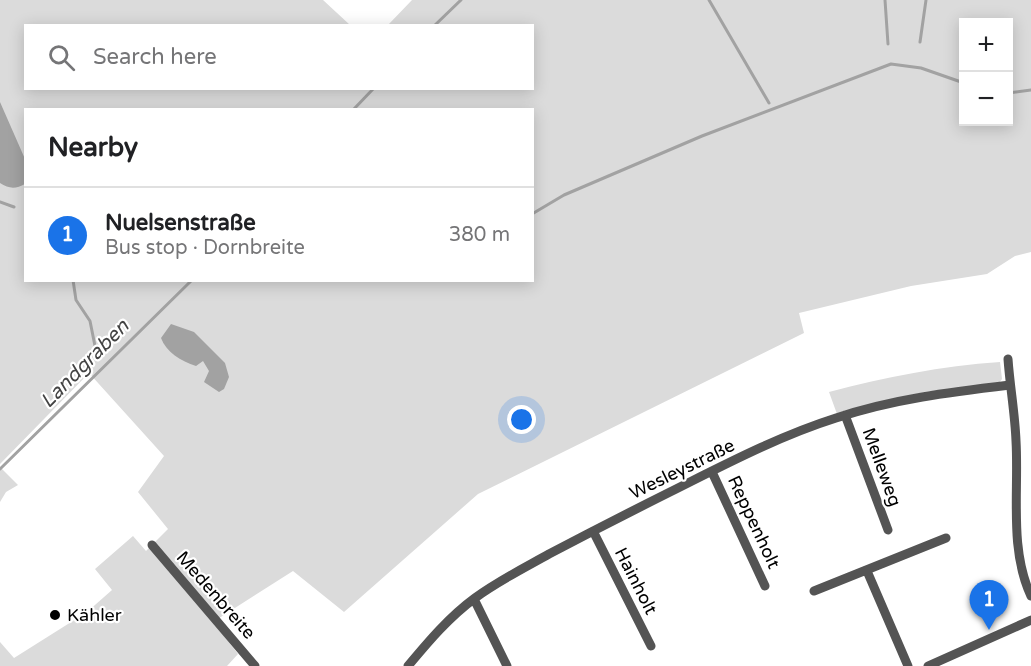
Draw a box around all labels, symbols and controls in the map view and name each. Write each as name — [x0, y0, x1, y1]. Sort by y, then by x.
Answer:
map controls — [959, 18, 1013, 126]
button: + — [959, 18, 1013, 72]
search box — [24, 24, 534, 90]
icon: search — [45, 41, 78, 74]
text: Search here — [93, 44, 217, 70]
button: − — [959, 72, 1013, 126]
text: Nearby — [48, 132, 138, 163]
text: Nuelsenstraße — [105, 210, 256, 236]
text: 1 — [61, 223, 74, 247]
text: 380 m — [449, 223, 510, 247]
text: Bus stop · Dornbreite — [105, 236, 305, 260]
water label: Landgraben — [36, 314, 135, 413]
your location — [507, 405, 536, 434]
street label: Melleweg — [858, 425, 906, 509]
street label: Wesleystraße — [626, 434, 738, 504]
street label: Reppenholt — [723, 472, 785, 572]
street label: Hainholt — [610, 544, 662, 618]
street label: Medenbreite — [172, 546, 260, 644]
pin: 1 — [970, 580, 1008, 630]
place label: Kähler — [67, 604, 122, 626]
marker: Kähler — [48, 608, 62, 622]

